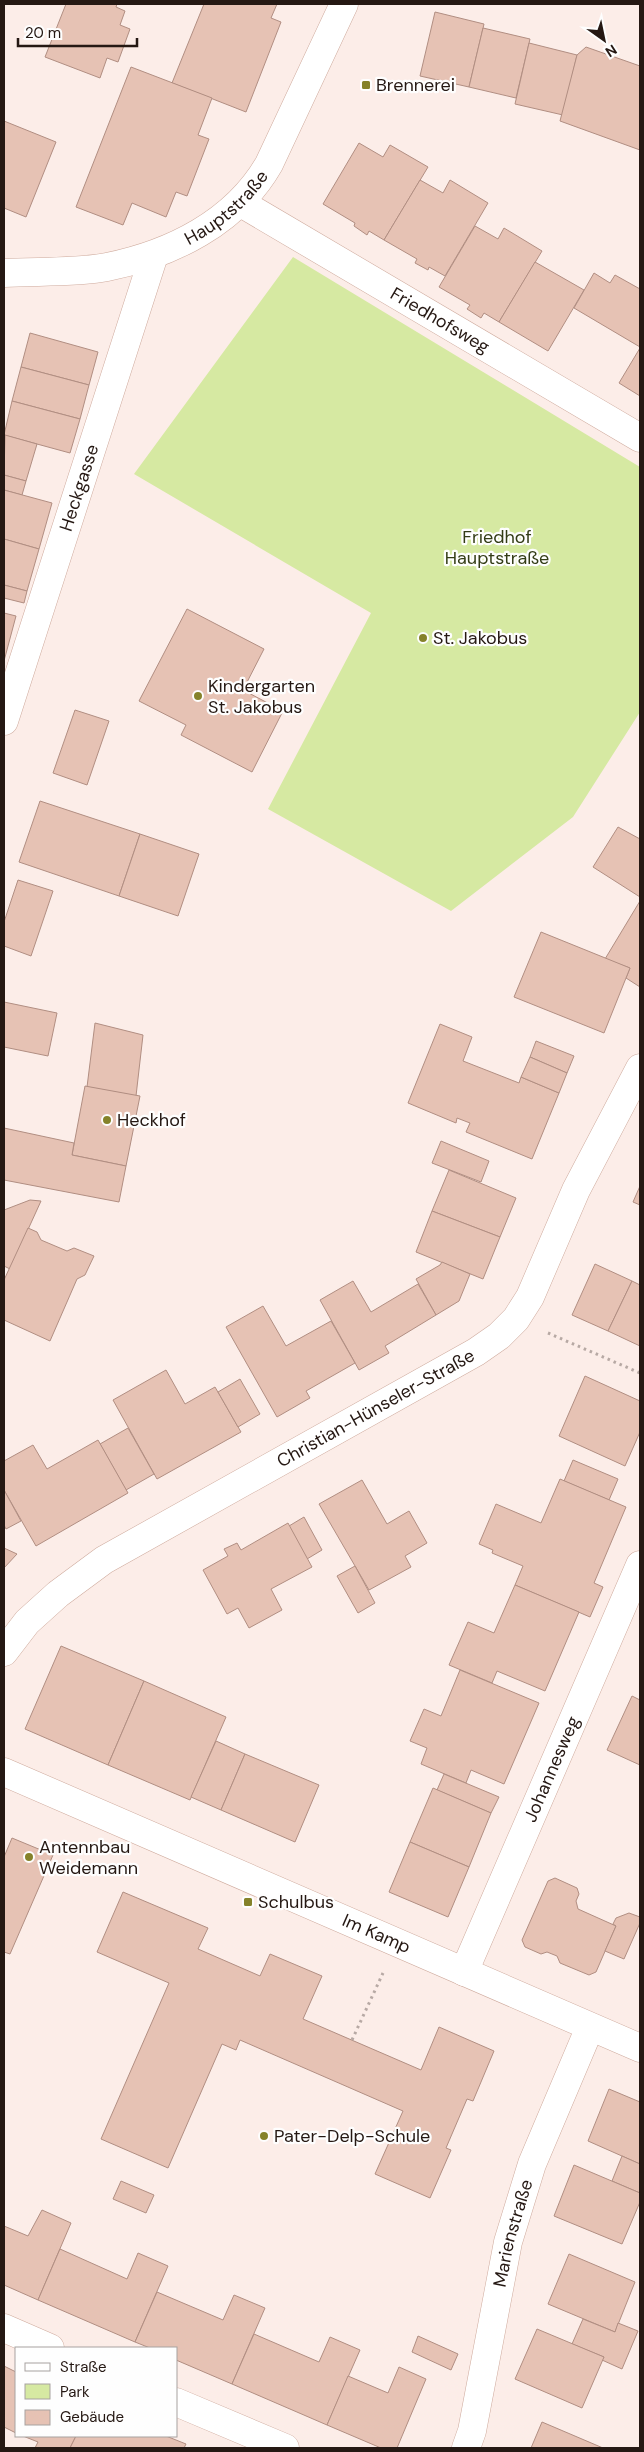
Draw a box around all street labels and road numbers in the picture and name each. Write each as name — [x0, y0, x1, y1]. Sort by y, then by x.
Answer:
street label: Hauptstraße — [180, 166, 274, 251]
street label: Friedhofsweg — [386, 282, 494, 359]
street label: Heckgasse — [54, 441, 104, 534]
street label: Christian-Hünseler-Straße — [272, 1343, 479, 1473]
street label: Johannesweg — [518, 1712, 585, 1826]
street label: Im Kamp — [338, 1908, 414, 1959]
street label: Marienstraße — [488, 2176, 539, 2289]

